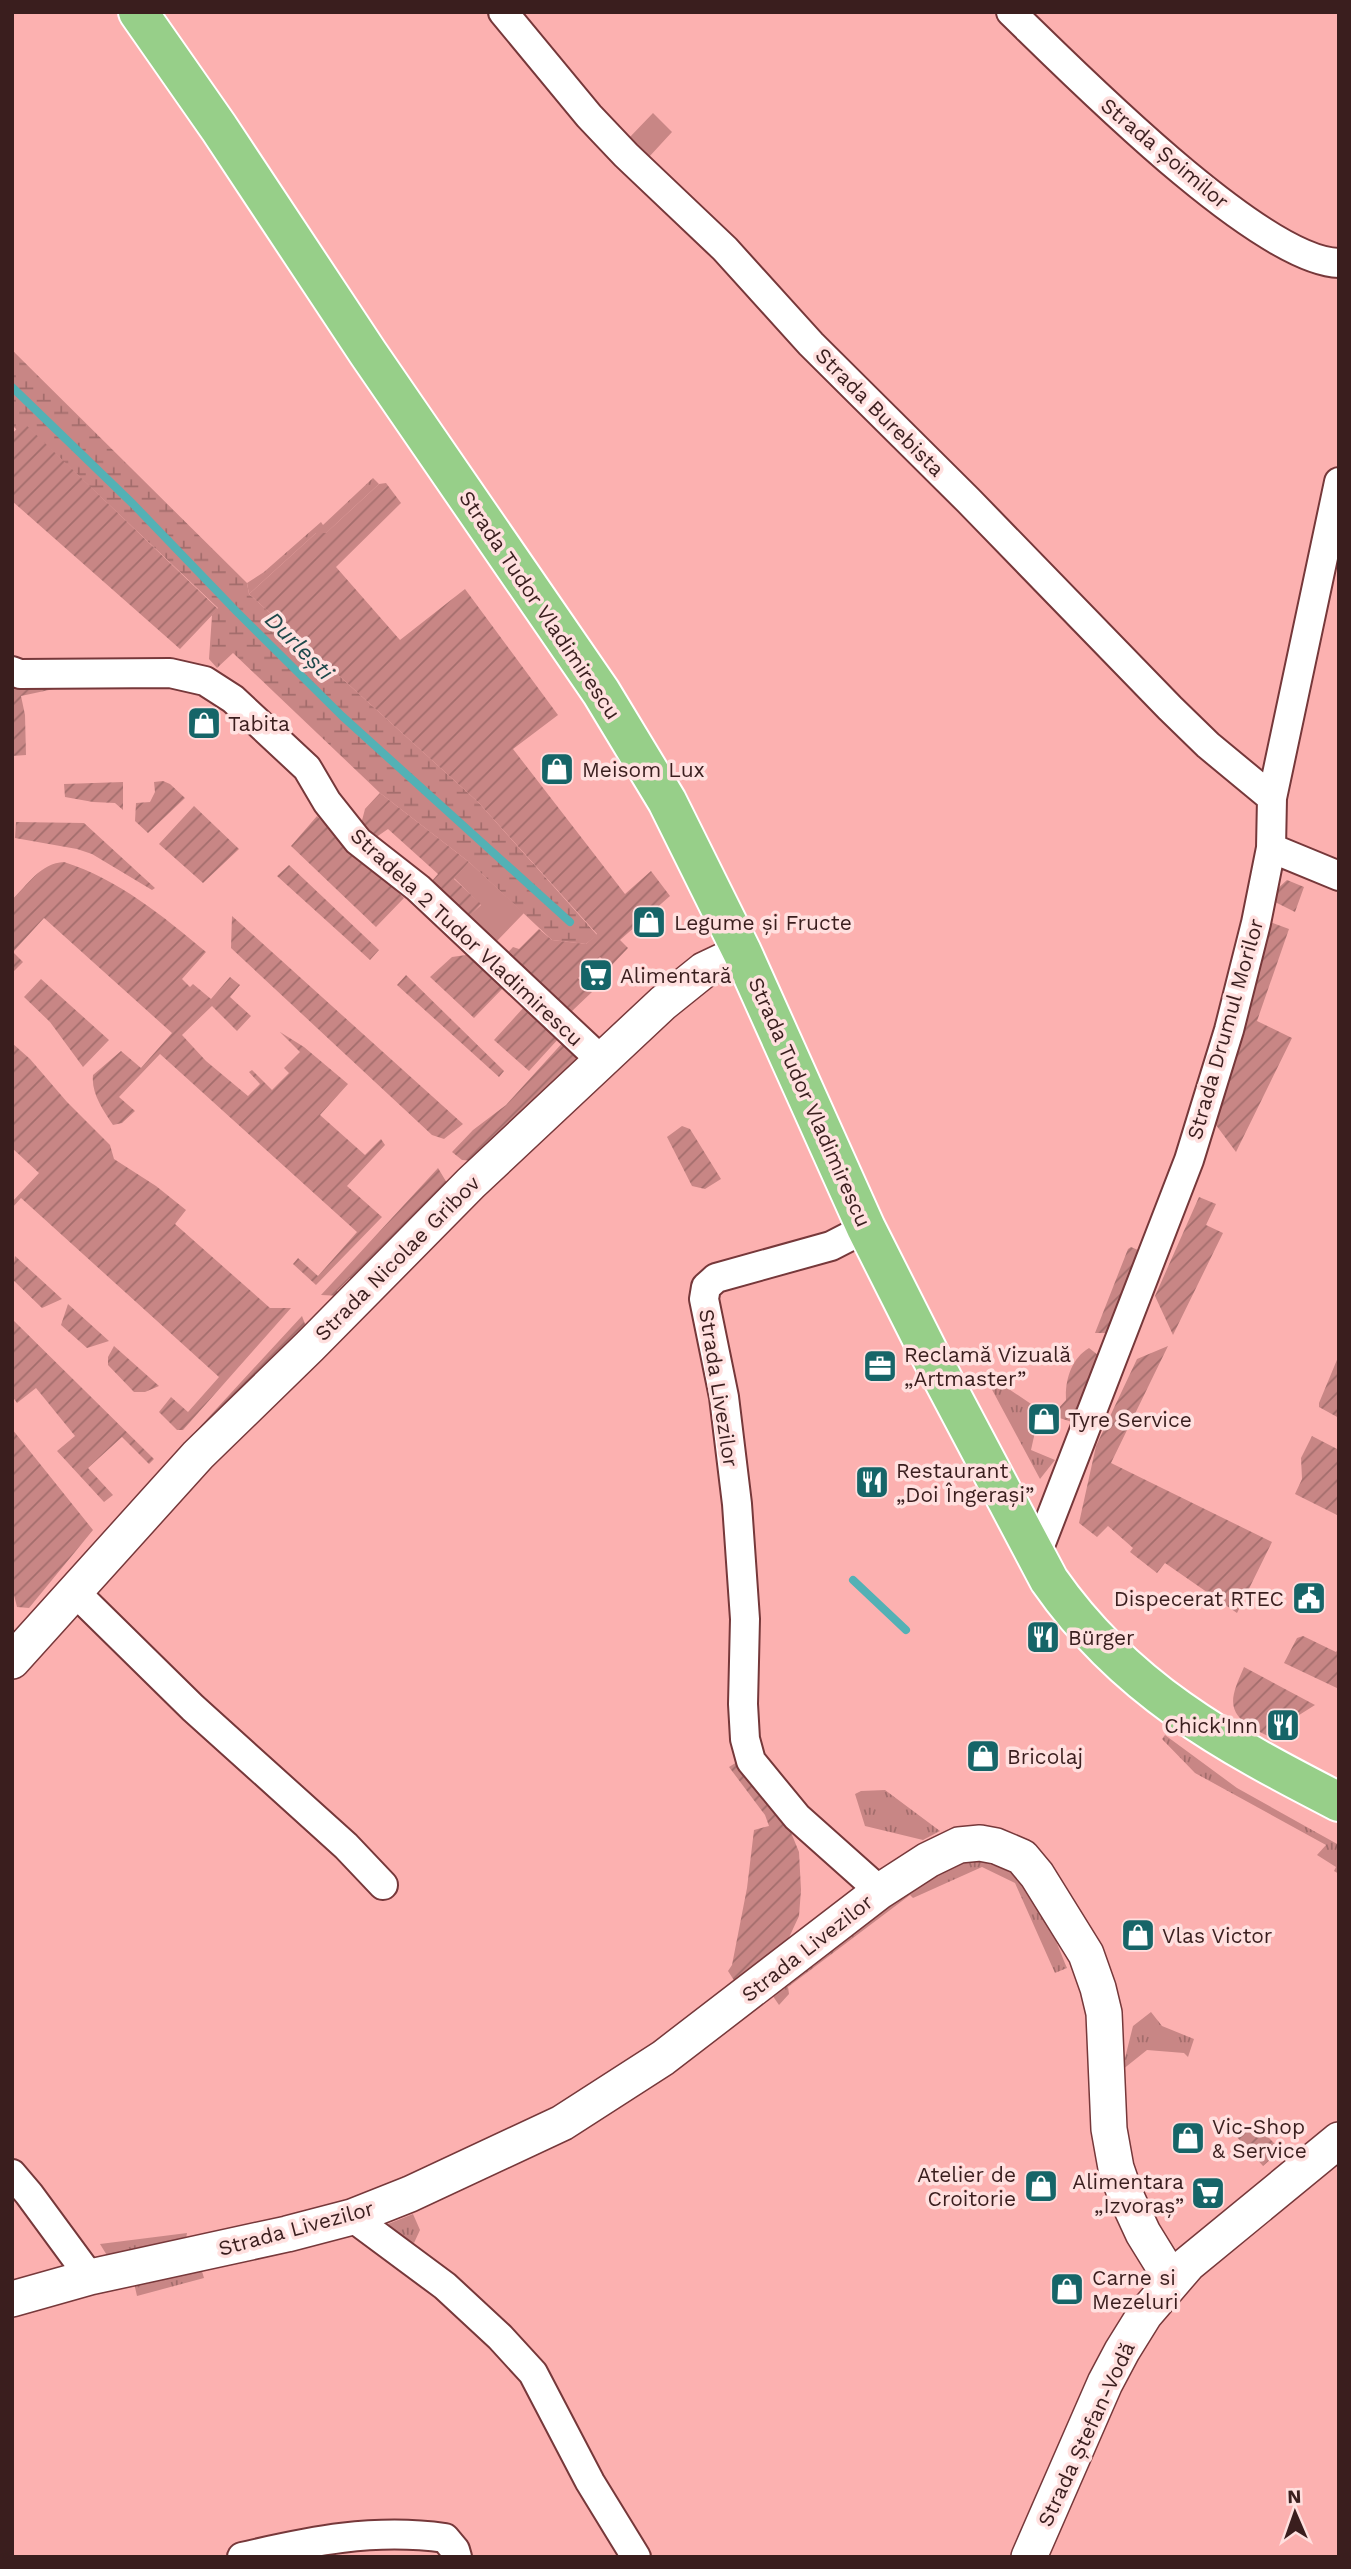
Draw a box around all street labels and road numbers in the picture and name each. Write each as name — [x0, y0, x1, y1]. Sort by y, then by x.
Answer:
street label: Strada Șoimilor — [1096, 92, 1234, 214]
street label: Strada Burebista — [810, 342, 950, 482]
street label: Strada Tudor Vladimirescu — [454, 486, 626, 724]
street label: Stradela 2 Tudor Vladimirescu — [346, 823, 588, 1051]
street label: Strada Drumul Morilor — [1181, 915, 1269, 1142]
street label: Strada Tudor Vladimirescu — [744, 973, 876, 1231]
street label: Strada Nicolae Gribov — [309, 1170, 485, 1346]
street label: Strada Livezilor — [694, 1307, 744, 1469]
street label: Strada Livezilor — [736, 1889, 878, 2007]
street label: Strada Livezilor — [216, 2195, 377, 2261]
street label: Strada Ștefan-Vodă — [1032, 2338, 1140, 2530]

